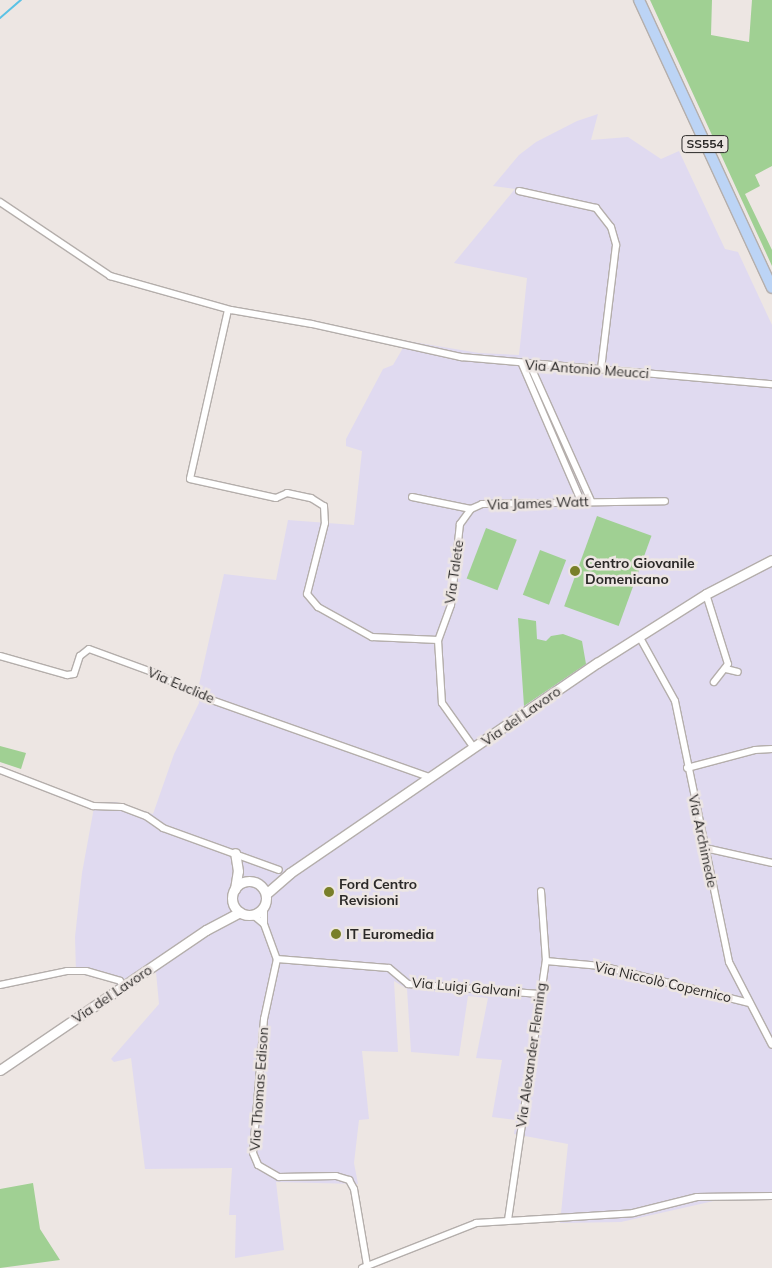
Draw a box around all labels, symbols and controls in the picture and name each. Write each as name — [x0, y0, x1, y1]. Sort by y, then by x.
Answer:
road number: SS554 — [681, 134, 729, 154]
street label: Via Antonio Meucci — [524, 356, 650, 382]
street label: Via James Watt — [487, 493, 589, 513]
street label: Via Talete — [441, 539, 467, 605]
place label: Centro Giovanile Domenicano — [585, 555, 695, 588]
marker: Centro Giovanile Domenicano — [569, 565, 581, 577]
street label: Via Euclide — [145, 663, 217, 707]
street label: Via del Lavoro — [478, 683, 564, 749]
street label: Via Archimede — [685, 793, 721, 889]
place label: Ford Centro Revisioni — [339, 876, 417, 909]
marker: Ford Centro Revisioni — [323, 886, 335, 898]
place label: IT Euromedia — [346, 926, 434, 942]
marker: IT Euromedia — [330, 928, 342, 940]
street label: Via Niccolò Copernico — [593, 958, 733, 1006]
street label: Via del Lavoro — [69, 961, 155, 1027]
street label: Via Luigi Galvani — [411, 974, 521, 1000]
street label: Via Alexander Fleming — [513, 981, 549, 1129]
street label: Via Thomas Edison — [246, 1026, 272, 1152]

